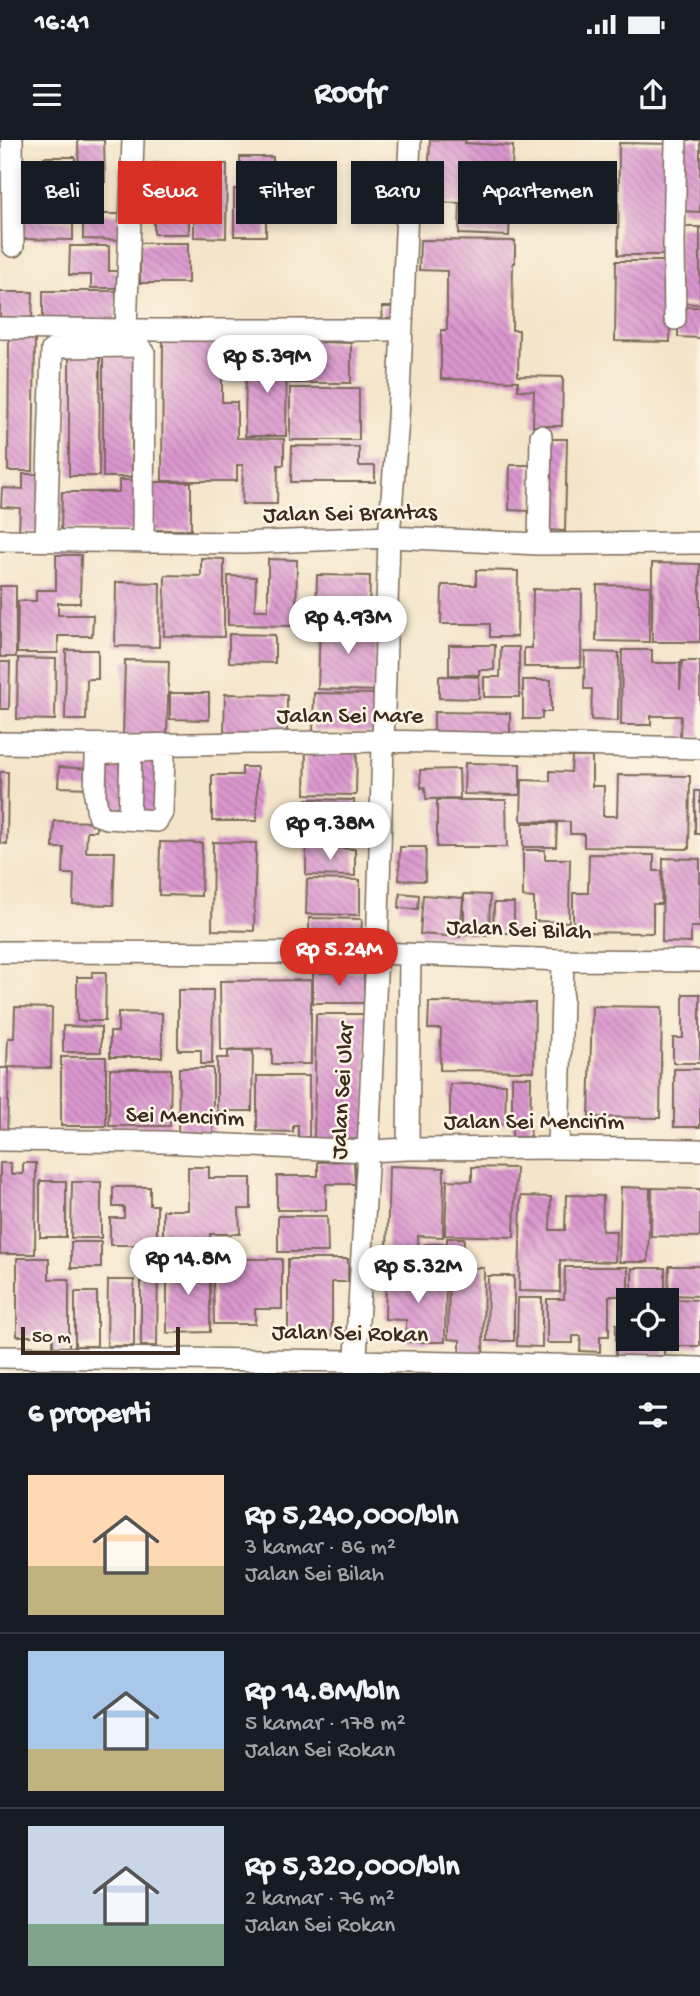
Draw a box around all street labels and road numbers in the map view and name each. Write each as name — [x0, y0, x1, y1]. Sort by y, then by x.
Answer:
street label: Jalan Sei Brantas — [263, 499, 438, 531]
street label: Jalan Sei Mare — [277, 703, 424, 732]
street label: Jalan Sei Bilah — [446, 914, 592, 948]
street label: Jalan Sei Ular — [326, 1019, 362, 1160]
street label: Sei Mencirim — [125, 1101, 245, 1135]
street label: Jalan Sei Mencirim — [444, 1109, 624, 1138]
street label: Jalan Sei Rokan — [271, 1319, 429, 1351]

